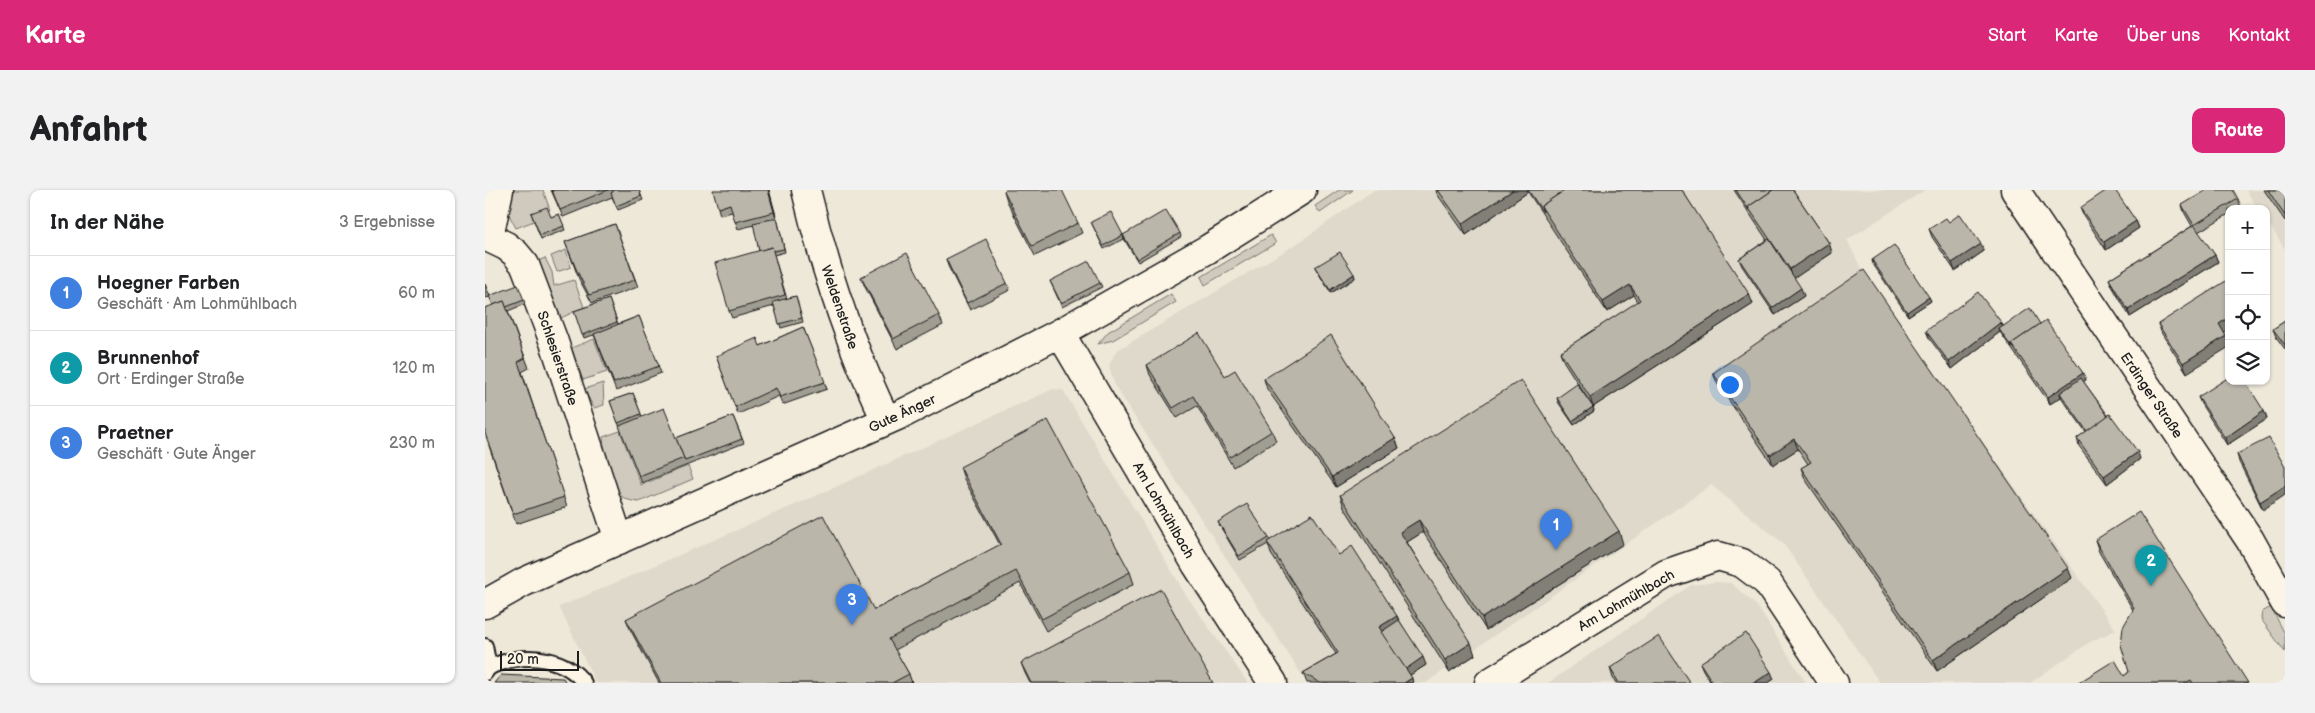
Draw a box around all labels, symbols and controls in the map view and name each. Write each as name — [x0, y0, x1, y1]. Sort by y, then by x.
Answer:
text: Karte — [25, 21, 86, 50]
text: Start — [1988, 25, 2026, 46]
text: Karte — [2054, 25, 2098, 46]
text: Über uns — [2126, 25, 2200, 46]
text: Kontakt — [2228, 25, 2290, 46]
button: Route — [2192, 108, 2285, 153]
text: Anfahrt — [30, 109, 148, 152]
map controls — [2225, 205, 2270, 385]
button: + — [2225, 205, 2270, 250]
text: In der Nähe — [50, 210, 164, 235]
text: 3 Ergebnisse — [339, 213, 435, 232]
button: − — [2225, 250, 2270, 295]
street label: Weldenstraße — [817, 263, 862, 351]
text: Hoegner Farben — [97, 272, 240, 295]
text: 1 — [63, 284, 69, 303]
text: 60 m — [398, 284, 435, 303]
text: Geschäft · Am Lohmühlbach — [97, 295, 297, 314]
button: locate — [2225, 295, 2270, 340]
street label: Schlesierstraße — [533, 309, 582, 408]
button: layers — [2225, 340, 2270, 385]
text: Brunnenhof — [97, 347, 199, 370]
street label: Erdinger Straße — [2117, 349, 2187, 441]
text: 2 — [61, 359, 71, 378]
text: 120 m — [392, 359, 435, 378]
text: Ort · Erdinger Straße — [97, 370, 244, 389]
your location — [1717, 372, 1743, 398]
street label: Gute Änger — [866, 390, 939, 436]
text: Praetner — [97, 422, 173, 445]
text: 3 — [61, 434, 71, 453]
text: 230 m — [389, 434, 435, 453]
text: Geschäft · Gute Änger — [97, 445, 256, 464]
street label: Am Lohmühlbach — [1129, 459, 1198, 562]
pin: 1 — [1540, 509, 1572, 550]
pin: 2 — [2135, 545, 2167, 586]
street label: Am Lohmühlbach — [1575, 566, 1678, 635]
pin: 3 — [836, 584, 868, 625]
scale bar — [500, 648, 579, 671]
text: 20 m — [507, 651, 539, 668]

